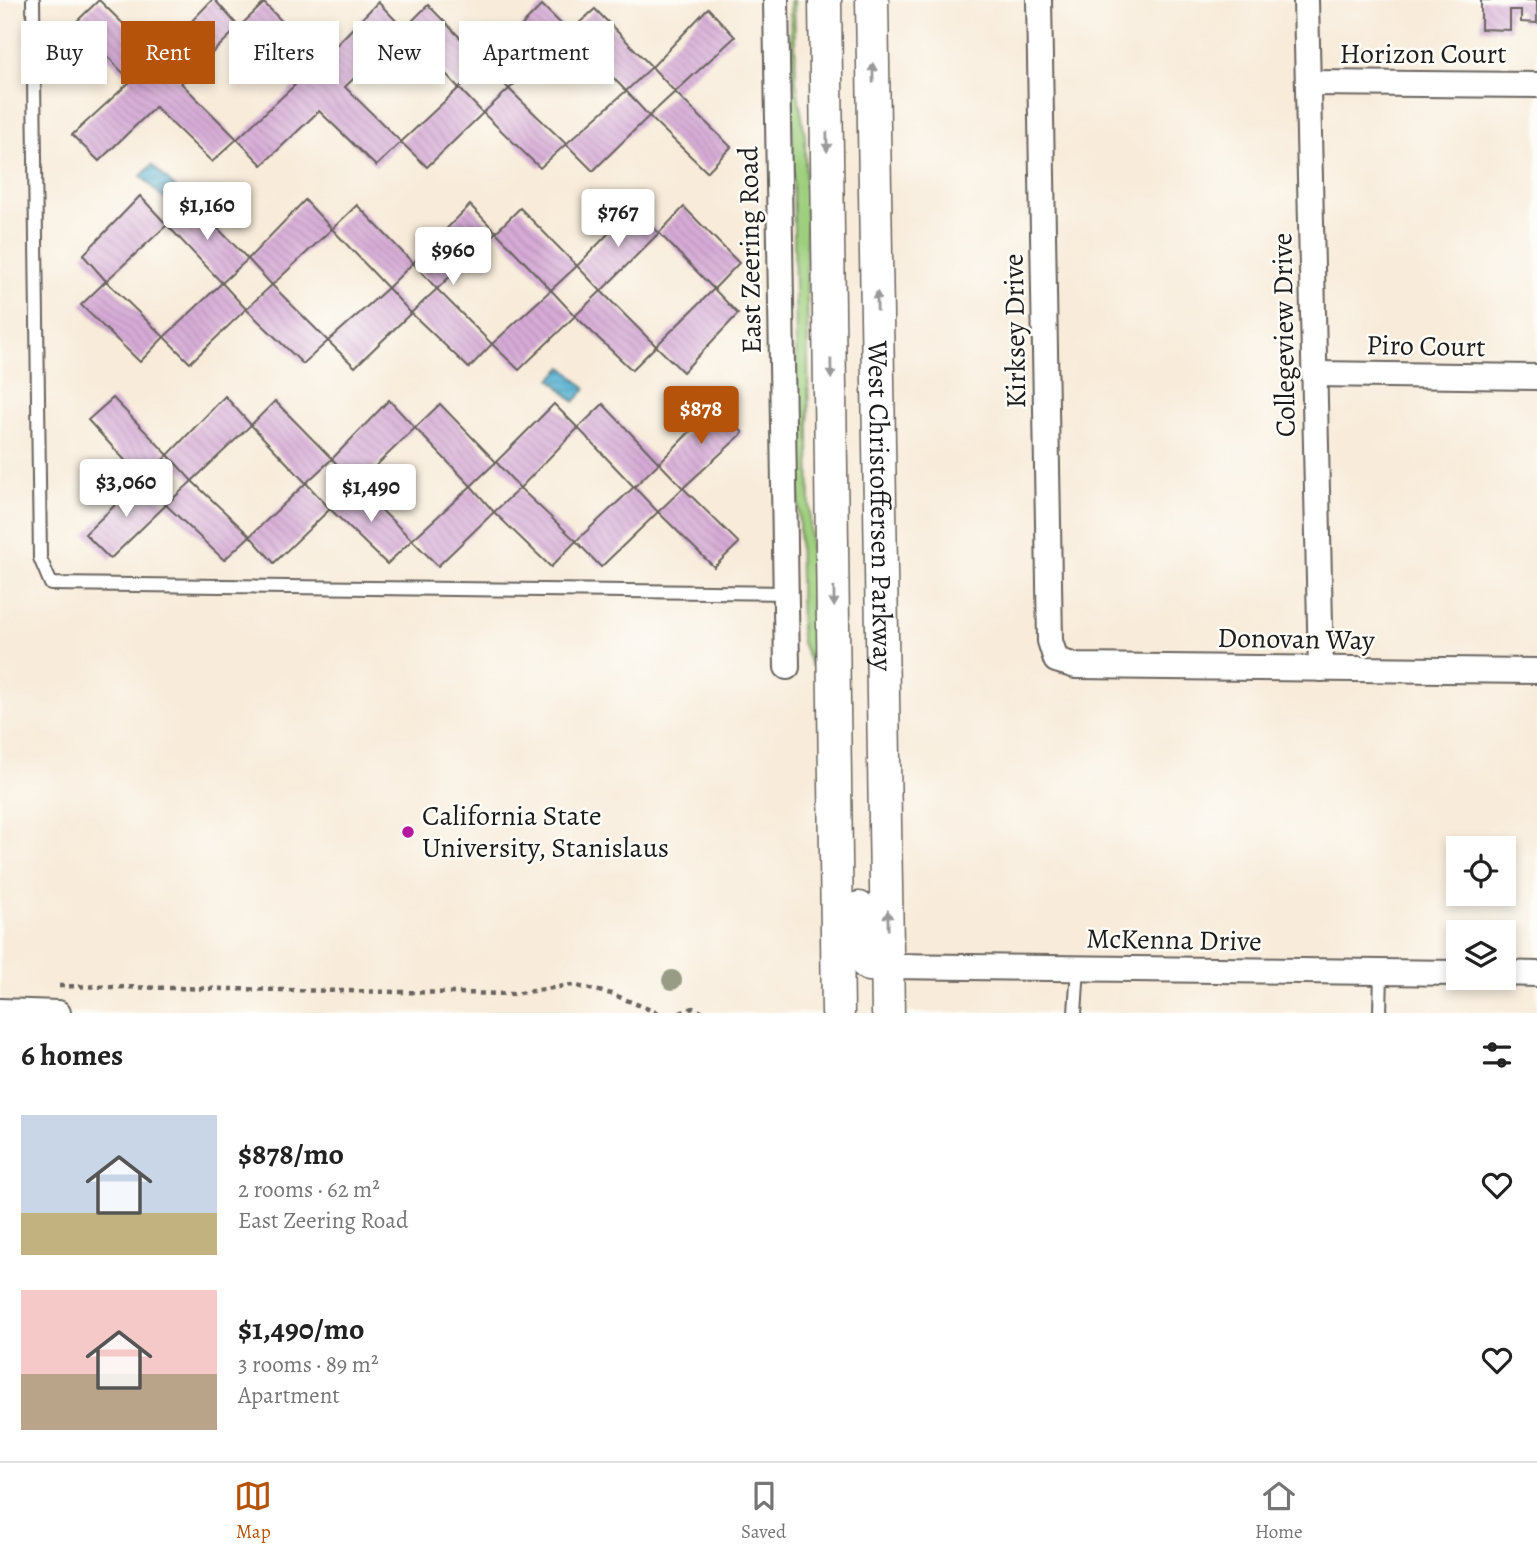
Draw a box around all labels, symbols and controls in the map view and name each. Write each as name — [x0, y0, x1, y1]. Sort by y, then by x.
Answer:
chip: Buy — [21, 21, 107, 84]
chip: Rent — [121, 21, 215, 84]
chip: Filters — [229, 21, 339, 84]
chip: New — [353, 21, 445, 84]
chip: Apartment — [459, 21, 614, 84]
street label: Horizon Court — [1340, 35, 1506, 73]
one-way arrow — [867, 62, 879, 84]
one-way arrow — [822, 131, 833, 153]
street label: East Zeering Road — [729, 145, 771, 354]
pin: $1,160 — [150, 182, 264, 242]
text: $1,160 — [179, 189, 235, 220]
pin: $767 — [577, 190, 659, 249]
text: $767 — [597, 196, 639, 227]
pin: $960 — [412, 228, 494, 287]
street label: Collegeview Drive — [1263, 232, 1305, 438]
text: $960 — [431, 234, 475, 265]
street label: Kirksey Drive — [995, 253, 1035, 409]
one-way arrow — [871, 290, 883, 312]
street label: Piro Court — [1366, 326, 1486, 366]
street label: West Christoffersen Parkway — [858, 340, 902, 672]
one-way arrow — [825, 358, 837, 380]
pin: $878 — [660, 386, 742, 446]
text: $878 — [680, 393, 722, 424]
pin: $3,060 — [69, 460, 183, 519]
pin: $1,490 — [314, 464, 428, 524]
text: $3,060 — [96, 466, 156, 497]
text: $1,490 — [342, 471, 400, 502]
one-way arrow — [828, 586, 840, 608]
street label: Donovan Way — [1217, 619, 1375, 659]
place label: California State University, Stanislaus — [422, 797, 669, 867]
marker: California State University, Stanislaus — [400, 824, 416, 840]
map controls — [1446, 836, 1516, 990]
button: locate — [1446, 836, 1516, 906]
one-way arrow — [882, 909, 894, 931]
street label: McKenna Drive — [1086, 919, 1262, 961]
button: layers — [1446, 920, 1516, 990]
text: 6 homes — [21, 1035, 123, 1075]
icon: filters — [1478, 1036, 1516, 1074]
text: $878/mo — [238, 1134, 344, 1174]
icon: home — [77, 1143, 161, 1227]
icon: heart — [1478, 1166, 1516, 1204]
text: 2 rooms · 62 m² — [238, 1174, 380, 1205]
text: East Zeering Road — [238, 1205, 408, 1236]
text: $1,490/mo — [238, 1309, 364, 1349]
icon: home — [77, 1318, 161, 1402]
icon: heart — [1478, 1341, 1516, 1379]
text: 3 rooms · 89 m² — [238, 1349, 379, 1380]
text: Apartment — [238, 1380, 340, 1411]
tab: Map — [234, 1477, 272, 1545]
tab: Saved — [741, 1477, 786, 1545]
tab: Home — [1255, 1477, 1303, 1545]

